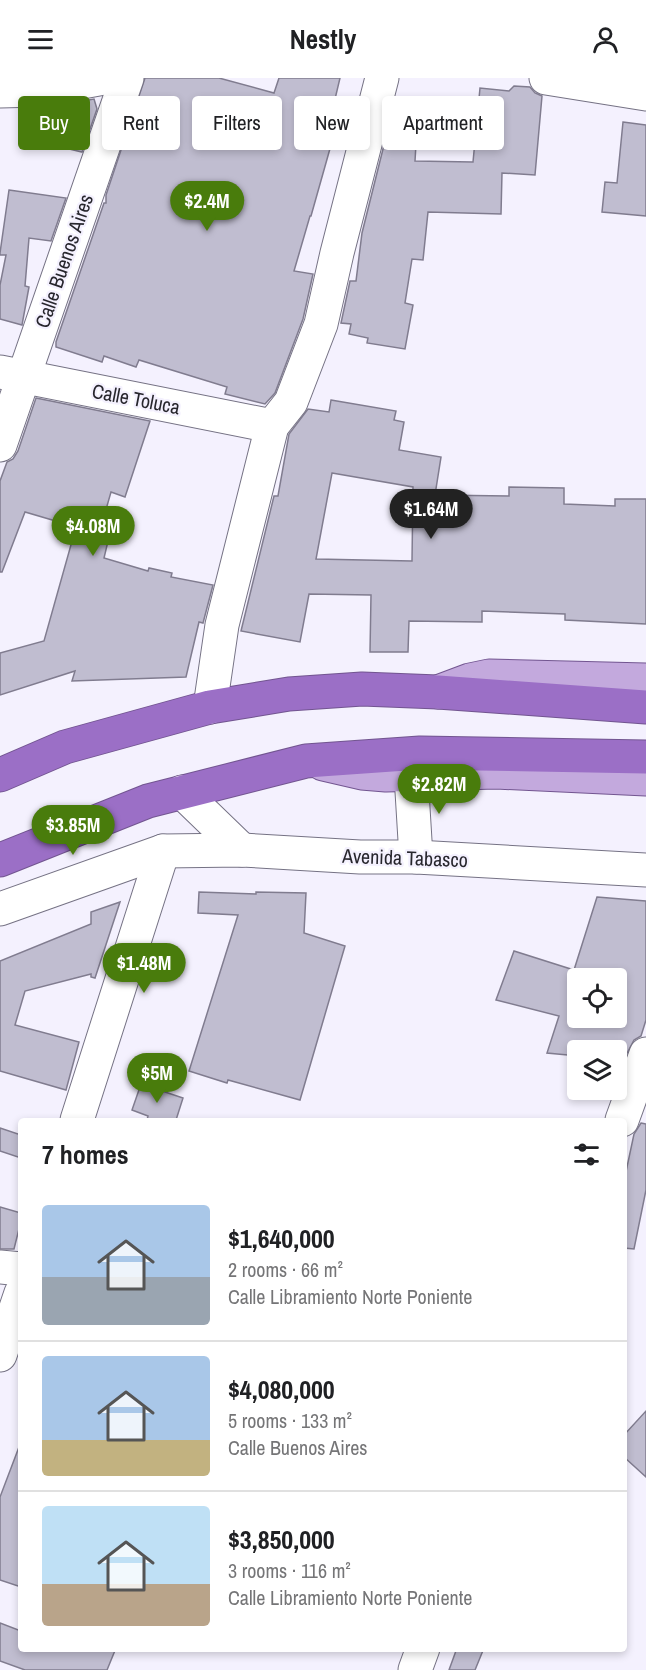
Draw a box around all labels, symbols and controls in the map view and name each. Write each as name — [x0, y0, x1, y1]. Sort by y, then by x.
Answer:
text: Nestly — [290, 21, 356, 57]
icon: menu — [24, 23, 57, 56]
icon: person — [589, 23, 622, 56]
chip: Buy — [18, 96, 90, 150]
chip: Rent — [102, 96, 180, 150]
chip: Filters — [192, 96, 282, 150]
chip: New — [294, 96, 370, 150]
chip: Apartment — [382, 96, 504, 150]
pin: $2.4M — [165, 181, 249, 232]
text: $2.4M — [184, 187, 230, 214]
street label: Calle Buenos Aires — [28, 190, 99, 331]
street label: Calle Toluca — [90, 377, 182, 420]
pin: $1.64M — [382, 489, 480, 540]
text: $1.64M — [404, 495, 458, 522]
pin: $4.08M — [44, 506, 142, 557]
text: $4.08M — [66, 512, 120, 539]
pin: $2.82M — [390, 764, 488, 815]
text: $2.82M — [412, 770, 466, 797]
pin: $3.85M — [24, 805, 122, 856]
text: $3.85M — [46, 811, 100, 838]
street label: Avenida Tabasco — [341, 842, 468, 873]
pin: $1.48M — [95, 943, 193, 994]
text: $1.48M — [117, 949, 171, 976]
map controls — [567, 968, 627, 1100]
button: locate — [567, 968, 627, 1028]
button: layers — [567, 1040, 627, 1100]
pin: $5M — [128, 1053, 186, 1104]
text: $5M — [141, 1059, 173, 1086]
text: 7 homes — [42, 1137, 129, 1172]
icon: filters — [570, 1138, 603, 1171]
text: $1,640,000 — [228, 1221, 335, 1256]
icon: home — [90, 1229, 162, 1301]
text: 2 rooms · 66 m² — [228, 1256, 343, 1283]
text: Calle Libramiento Norte Poniente — [228, 1283, 472, 1310]
text: $4,080,000 — [228, 1372, 335, 1407]
icon: home — [90, 1380, 162, 1452]
text: 5 rooms · 133 m² — [228, 1407, 352, 1434]
text: Calle Buenos Aires — [228, 1434, 367, 1461]
text: $3,850,000 — [228, 1522, 335, 1557]
icon: home — [90, 1530, 162, 1602]
text: 3 rooms · 116 m² — [228, 1557, 351, 1584]
text: Calle Libramiento Norte Poniente — [228, 1584, 472, 1611]

